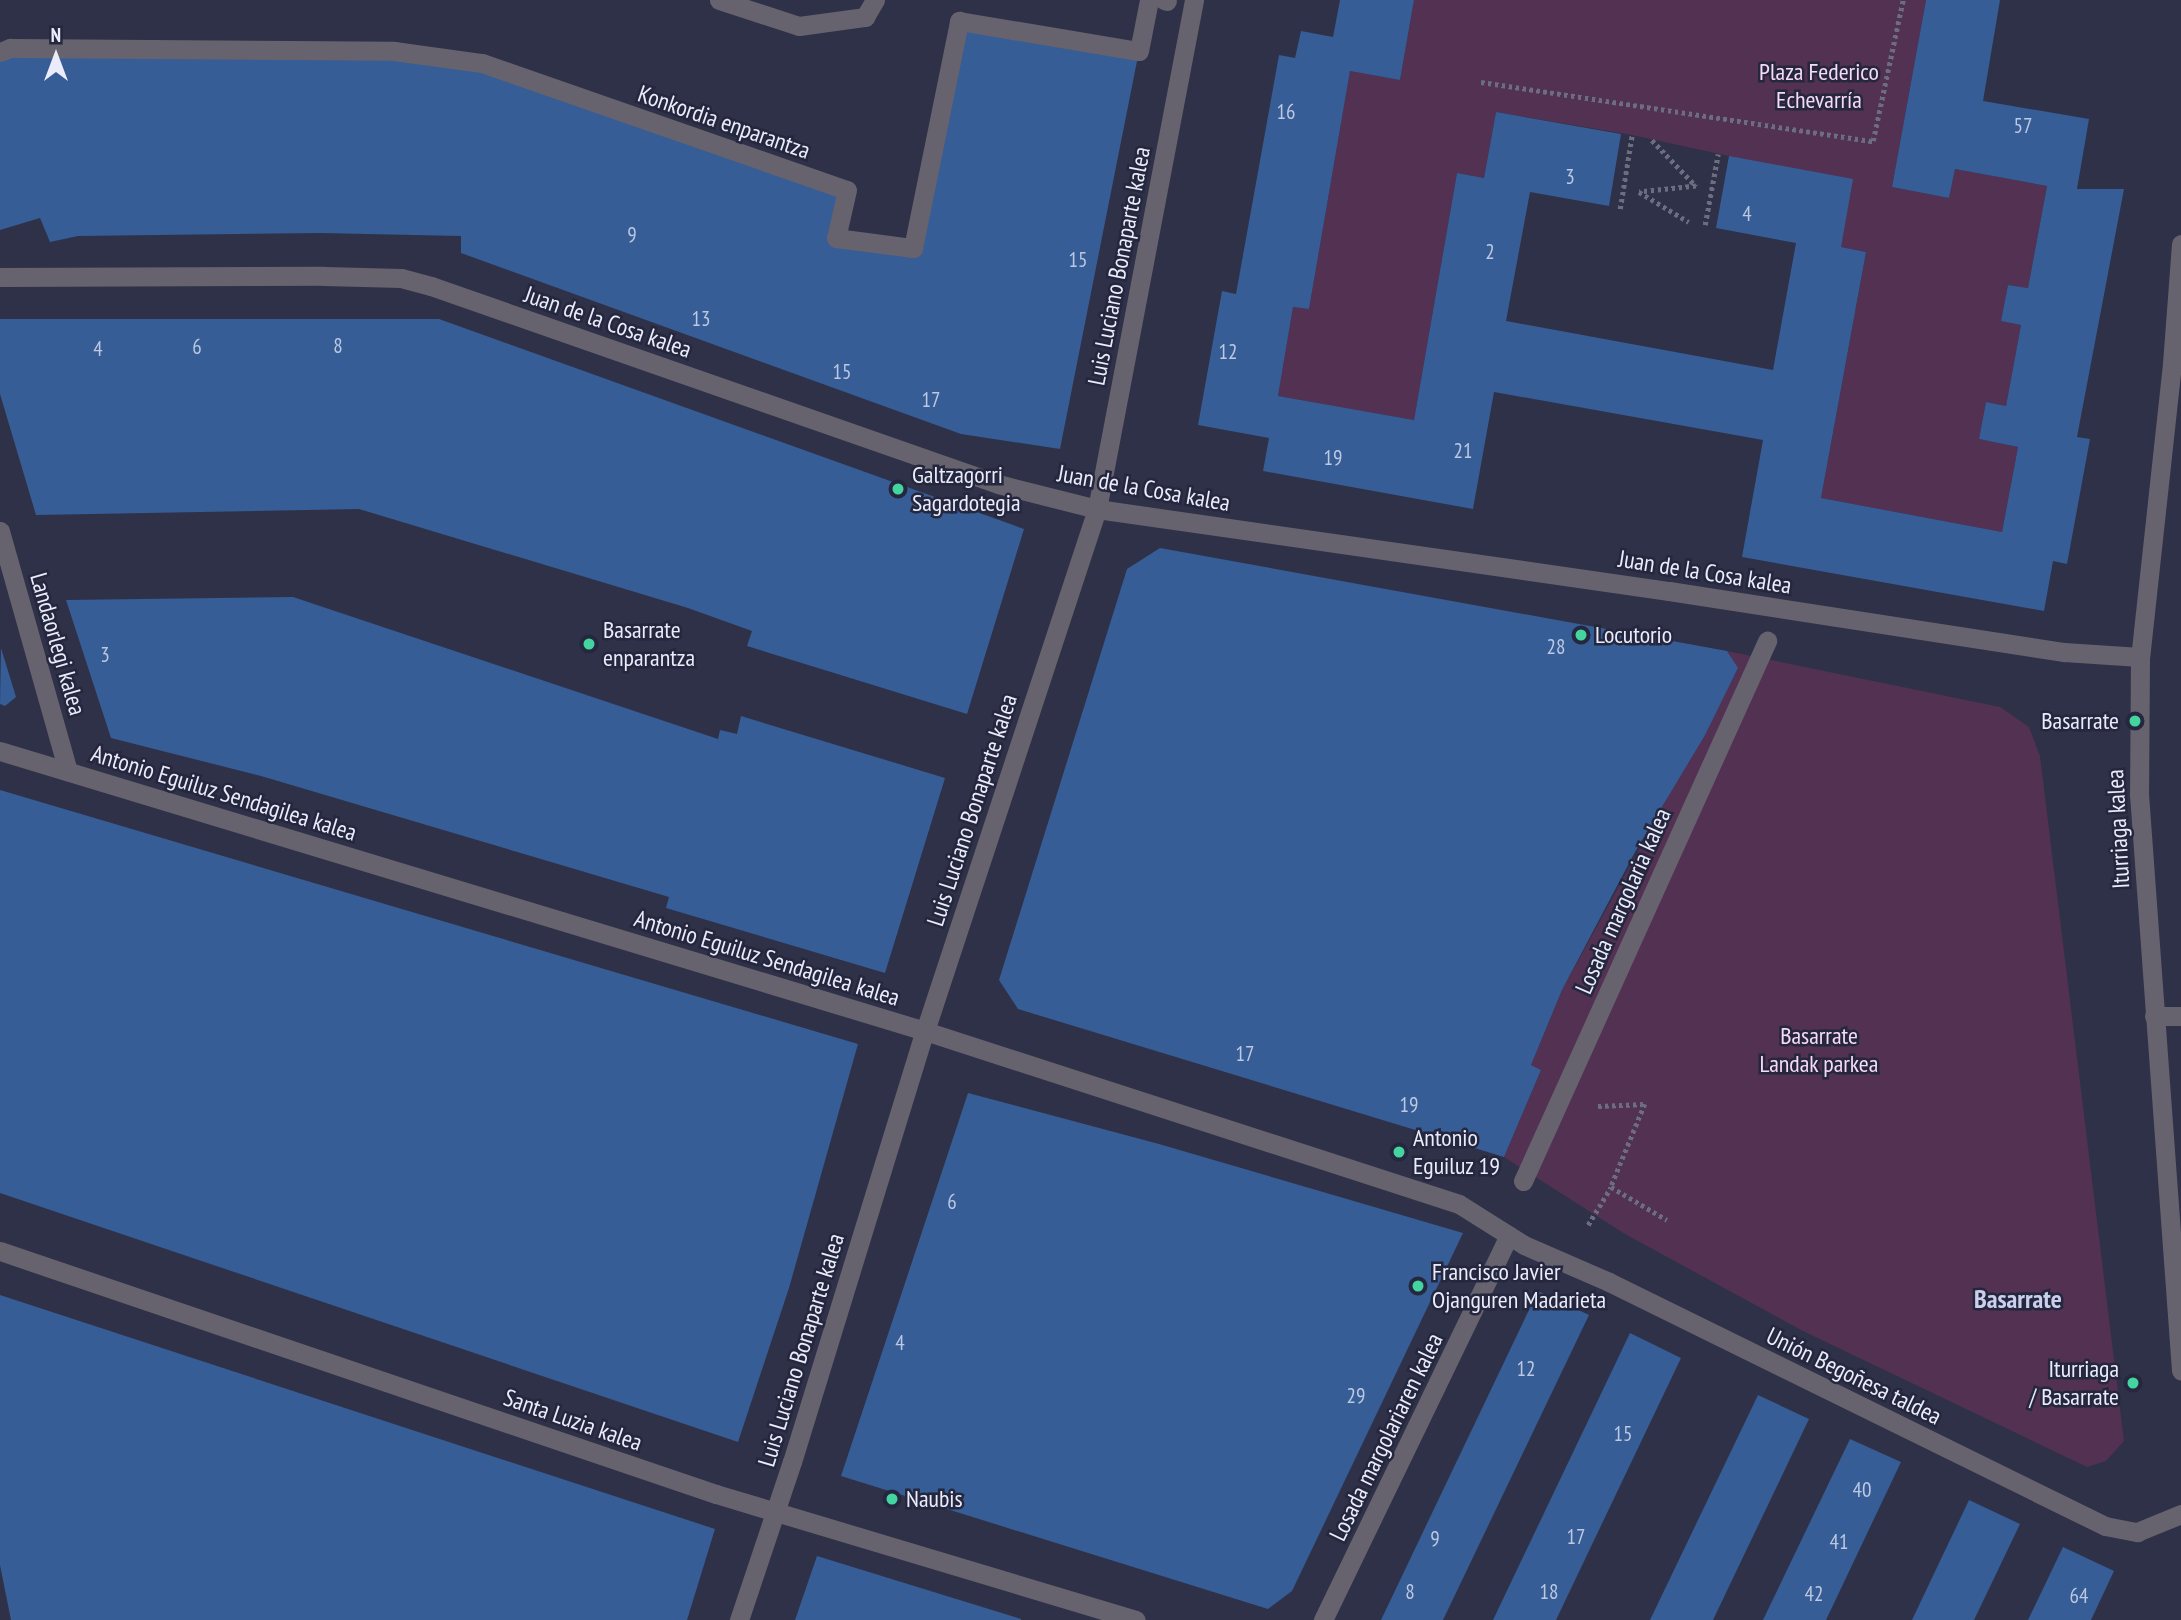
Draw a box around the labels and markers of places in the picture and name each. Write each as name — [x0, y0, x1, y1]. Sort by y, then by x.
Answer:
place label: Galtzagorri Sagardotegia — [912, 461, 1020, 517]
marker: Galtzagorri Sagardotegia — [890, 481, 906, 497]
place label: Basarrate enparantza — [603, 616, 695, 672]
place label: Locutorio — [1595, 621, 1672, 649]
marker: Locutorio — [1573, 627, 1589, 643]
marker: Basarrate enparantza — [581, 636, 597, 652]
place label: Basarrate — [2041, 707, 2119, 735]
marker: Basarrate — [2125, 711, 2145, 731]
place label: Antonio Eguiluz 19 — [1413, 1124, 1501, 1180]
marker: Antonio Eguiluz 19 — [1391, 1144, 1407, 1160]
place label: Francisco Javier Ojanguren Madarieta — [1432, 1258, 1606, 1314]
marker: Francisco Javier Ojanguren Madarieta — [1410, 1278, 1426, 1294]
place label: Iturriaga / Basarrate — [2029, 1355, 2119, 1411]
marker: Iturriaga / Basarrate — [2125, 1375, 2141, 1391]
place label: Naubis — [906, 1485, 963, 1513]
marker: Naubis — [884, 1491, 900, 1507]

